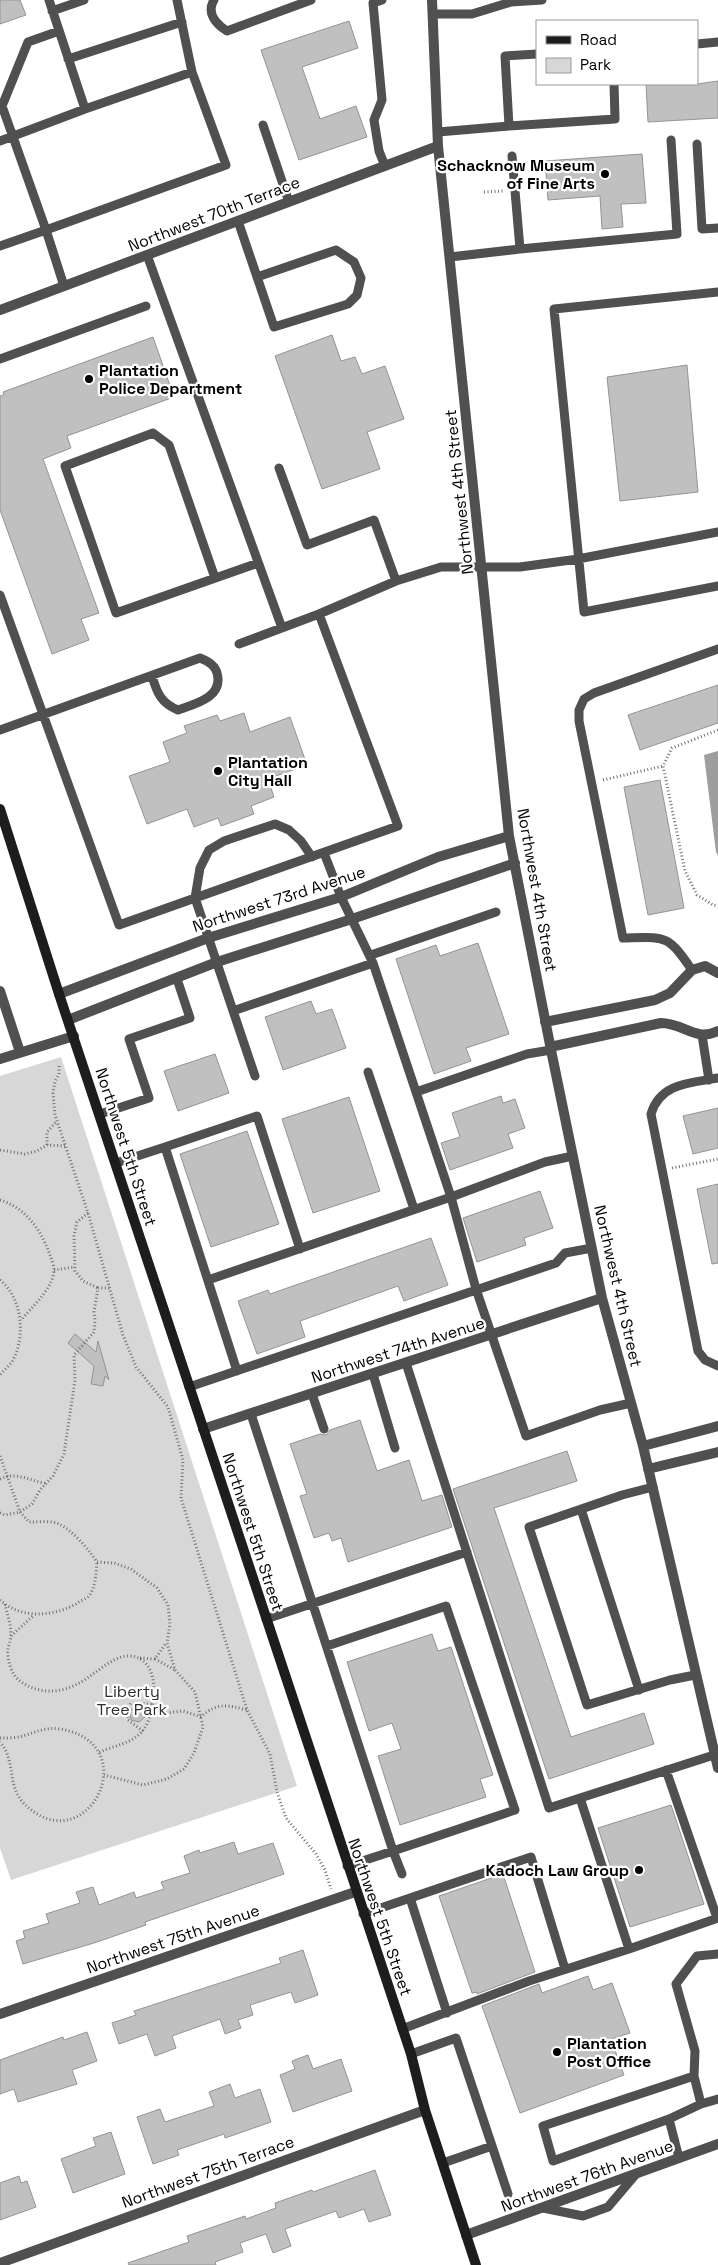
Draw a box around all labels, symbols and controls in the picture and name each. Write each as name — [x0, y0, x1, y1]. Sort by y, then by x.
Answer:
legend — [536, 20, 698, 85]
text: Road — [580, 30, 617, 49]
text: Park — [580, 55, 611, 74]
place label: Schacknow Museum of Fine Arts — [437, 155, 595, 194]
marker: Schacknow Museum of Fine Arts — [599, 168, 611, 180]
street label: Northwest 70th Terrace — [125, 171, 303, 257]
place label: Plantation Police Department — [99, 360, 242, 399]
marker: Plantation Police Department — [83, 373, 95, 385]
street label: Northwest 4th Street — [440, 409, 478, 575]
place label: Plantation City Hall — [228, 752, 308, 791]
marker: Plantation City Hall — [212, 765, 224, 777]
street label: Northwest 4th Street — [512, 807, 562, 973]
street label: Northwest 73rd Avenue — [190, 861, 368, 937]
street label: Northwest 5th Street — [90, 1065, 162, 1229]
street label: Northwest 4th Street — [589, 1203, 647, 1369]
street label: Northwest 74th Avenue — [309, 1312, 487, 1388]
street label: Northwest 5th Street — [217, 1450, 289, 1614]
park label: Liberty Tree Park — [97, 1681, 168, 1720]
street label: Northwest 5th Street — [343, 1835, 417, 1999]
place label: Kadoch Law Group — [486, 1860, 629, 1881]
marker: Kadoch Law Group — [633, 1864, 645, 1876]
street label: Northwest 75th Avenue — [84, 1899, 262, 1979]
place label: Plantation Post Office — [567, 2033, 651, 2072]
marker: Plantation Post Office — [551, 2046, 563, 2058]
street label: Northwest 75th Terrace — [119, 2131, 297, 2213]
street label: Northwest 76th Avenue — [498, 2135, 676, 2217]

